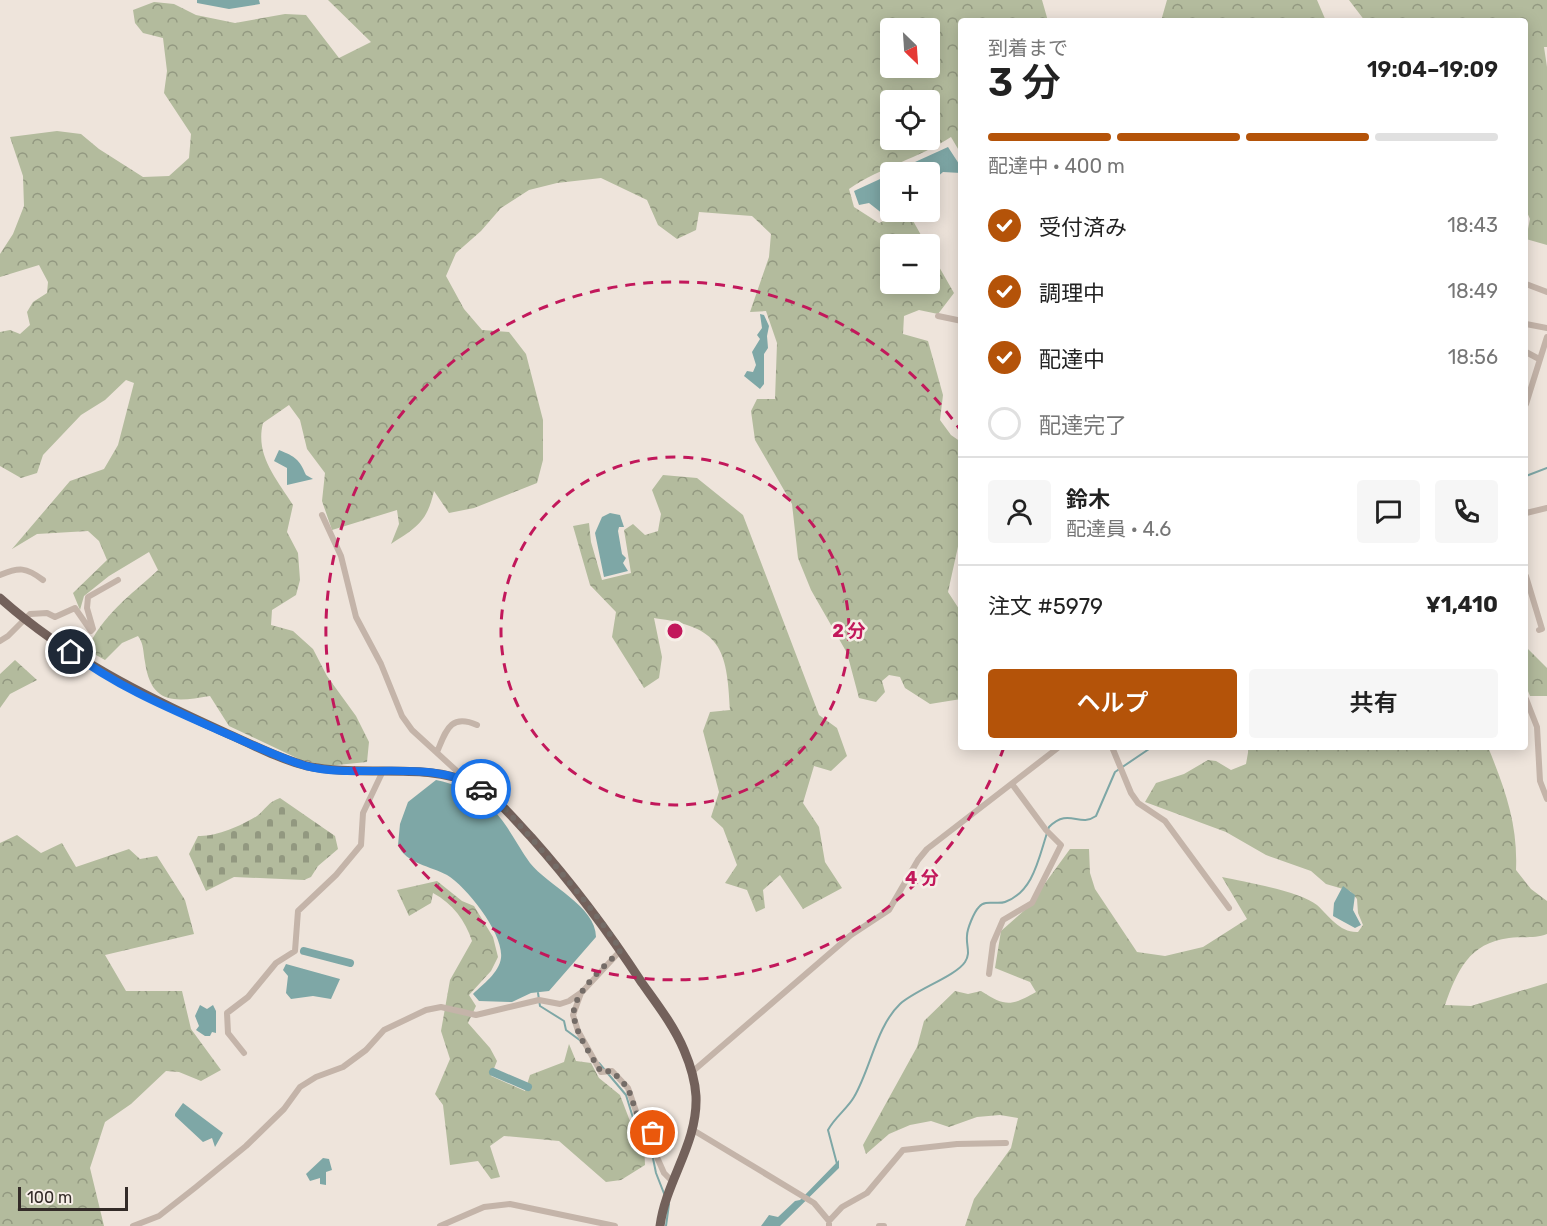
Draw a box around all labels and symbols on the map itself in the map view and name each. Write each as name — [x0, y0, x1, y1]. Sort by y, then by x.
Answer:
north arrow — [880, 18, 940, 78]
text: 2 分 — [832, 620, 866, 642]
centre of rings — [665, 621, 685, 641]
pin — [45, 626, 96, 677]
courier — [451, 759, 511, 819]
text: 4 分 — [905, 867, 939, 889]
pin — [627, 1107, 678, 1158]
scale bar — [18, 1184, 128, 1212]

